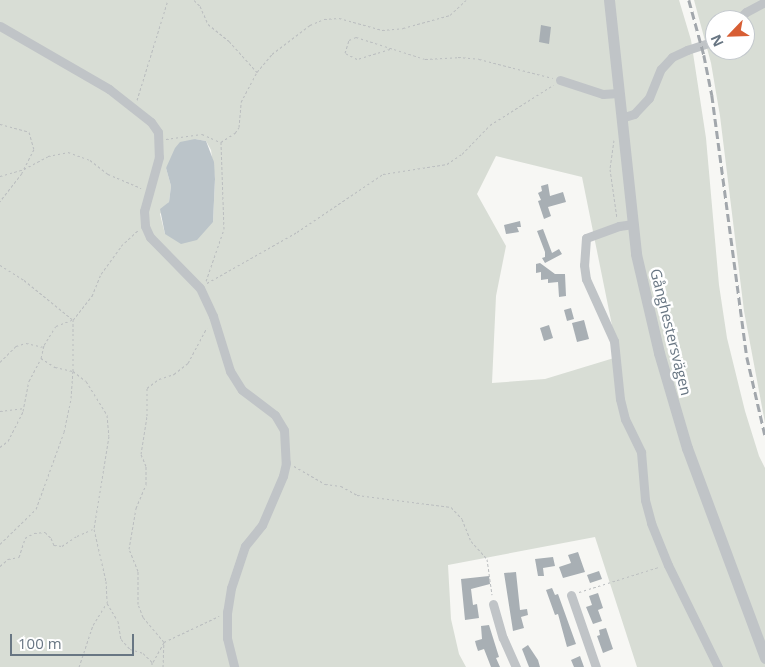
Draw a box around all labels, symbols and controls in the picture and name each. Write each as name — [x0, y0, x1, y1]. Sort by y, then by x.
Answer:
north arrow — [705, 10, 755, 60]
text: N — [706, 32, 728, 50]
street label: Gånghestersvägen — [647, 267, 695, 397]
scale bar — [12, 624, 136, 656]
text: 100 m — [18, 633, 62, 653]

